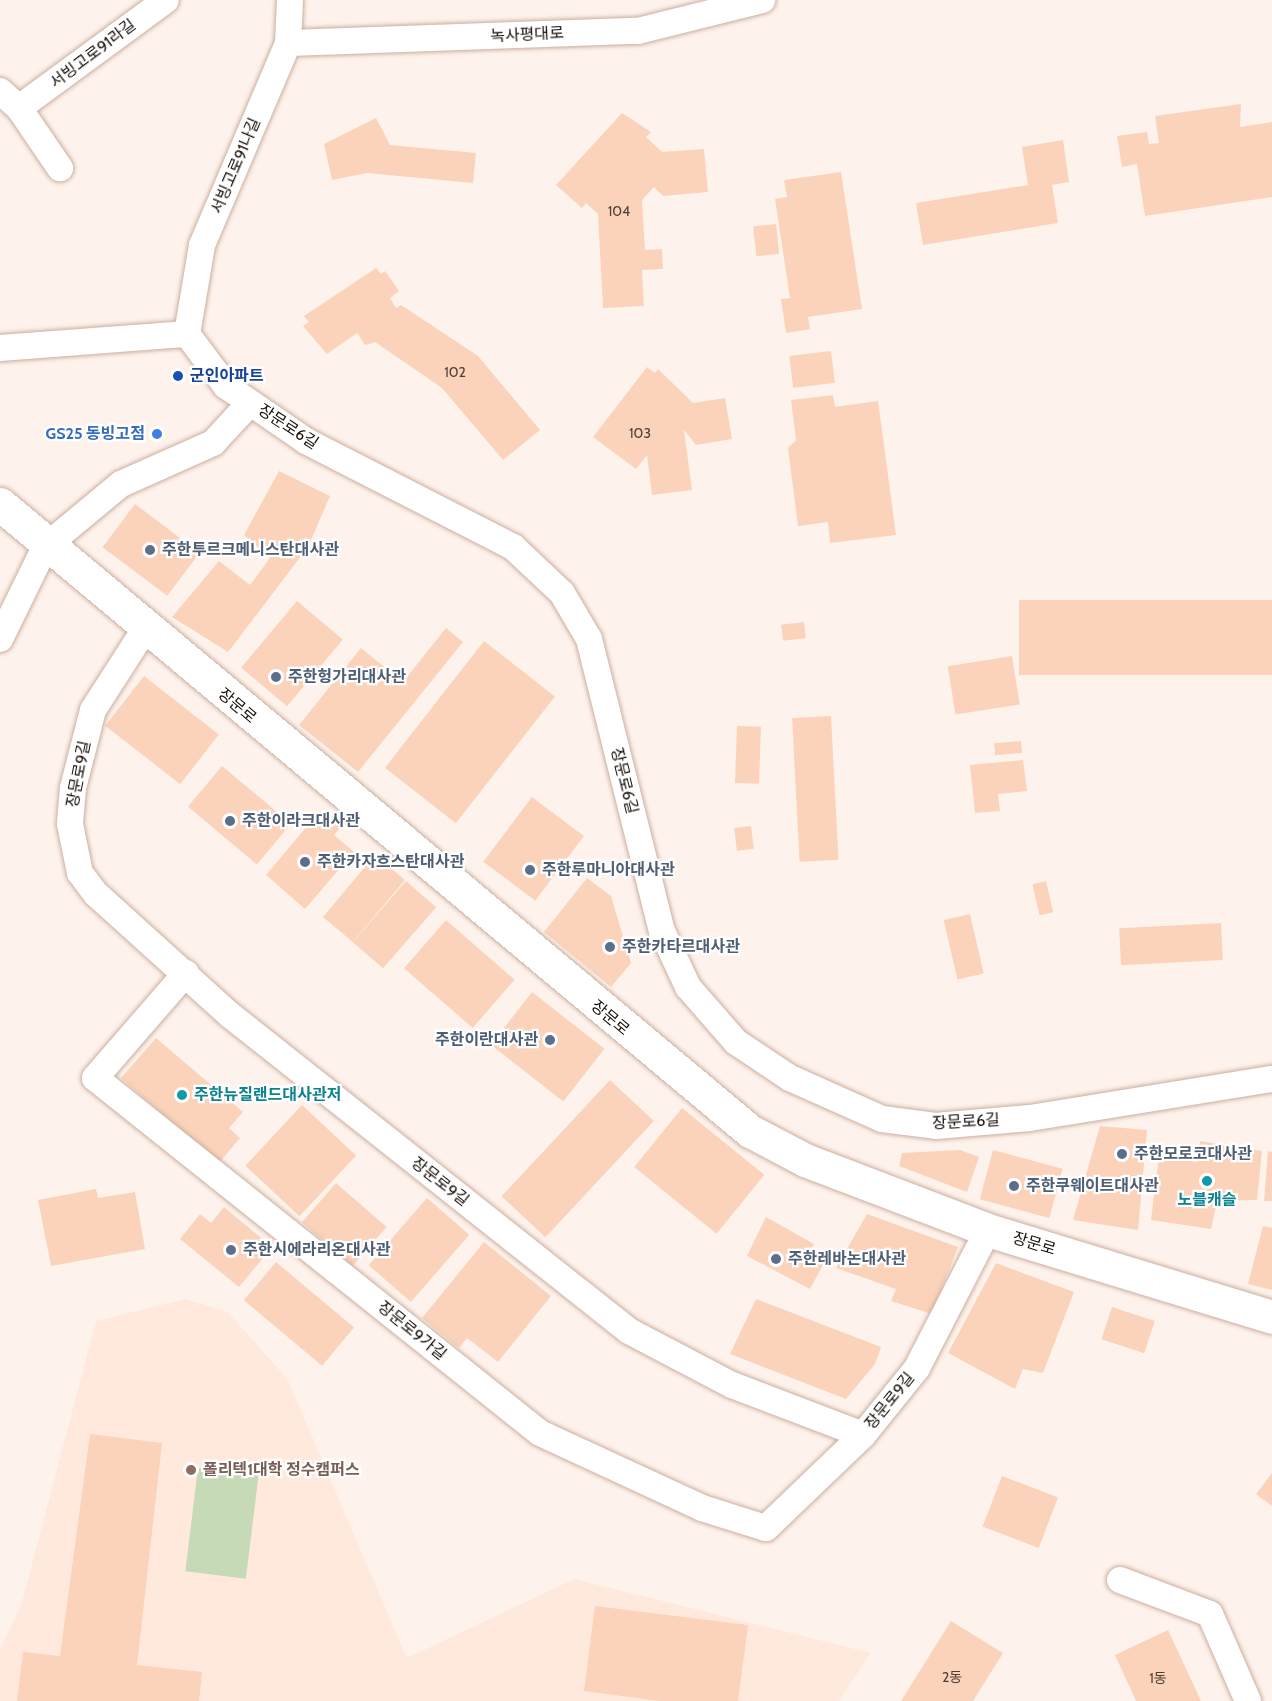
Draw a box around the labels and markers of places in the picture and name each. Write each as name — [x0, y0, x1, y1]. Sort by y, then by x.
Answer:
place label: 군인아파트 — [190, 366, 264, 386]
marker: 군인아파트 — [171, 369, 185, 383]
place label: GS25 동빙고점 — [46, 424, 145, 444]
marker: GS25 동빙고점 — [150, 427, 164, 441]
place label: 주한투르크메니스탄대사관 — [162, 540, 339, 560]
marker: 주한투르크메니스탄대사관 — [143, 543, 157, 557]
place label: 주한헝가리대사관 — [288, 667, 406, 687]
marker: 주한헝가리대사관 — [269, 670, 283, 684]
place label: 주한이라크대사관 — [242, 811, 360, 831]
marker: 주한이라크대사관 — [223, 814, 237, 828]
place label: 주한카자흐스탄대사관 — [317, 852, 464, 872]
marker: 주한카자흐스탄대사관 — [298, 855, 312, 869]
place label: 주한루마니아대사관 — [542, 860, 674, 880]
marker: 주한루마니아대사관 — [523, 863, 537, 877]
place label: 주한카타르대사관 — [622, 937, 740, 957]
marker: 주한카타르대사관 — [603, 940, 617, 954]
place label: 주한이란대사관 — [435, 1030, 538, 1050]
marker: 주한이란대사관 — [543, 1033, 557, 1047]
place label: 주한뉴질랜드대사관저 — [194, 1085, 341, 1105]
marker: 주한뉴질랜드대사관저 — [175, 1088, 189, 1102]
place label: 주한모로코대사관 — [1134, 1144, 1252, 1164]
marker: 주한모로코대사관 — [1115, 1147, 1129, 1161]
marker: 노블캐슬 — [1200, 1174, 1214, 1188]
place label: 주한쿠웨이트대사관 — [1026, 1176, 1158, 1196]
marker: 주한쿠웨이트대사관 — [1007, 1179, 1021, 1193]
place label: 노블캐슬 — [1178, 1190, 1236, 1210]
place label: 주한시에라리온대사관 — [243, 1240, 390, 1260]
marker: 주한시에라리온대사관 — [224, 1243, 238, 1257]
place label: 주한레바논대사관 — [788, 1249, 906, 1269]
marker: 주한레바논대사관 — [769, 1252, 783, 1266]
place label: 폴리텍1대학 정수캠퍼스 — [203, 1460, 360, 1480]
marker: 폴리텍1대학 정수캠퍼스 — [184, 1463, 198, 1477]

